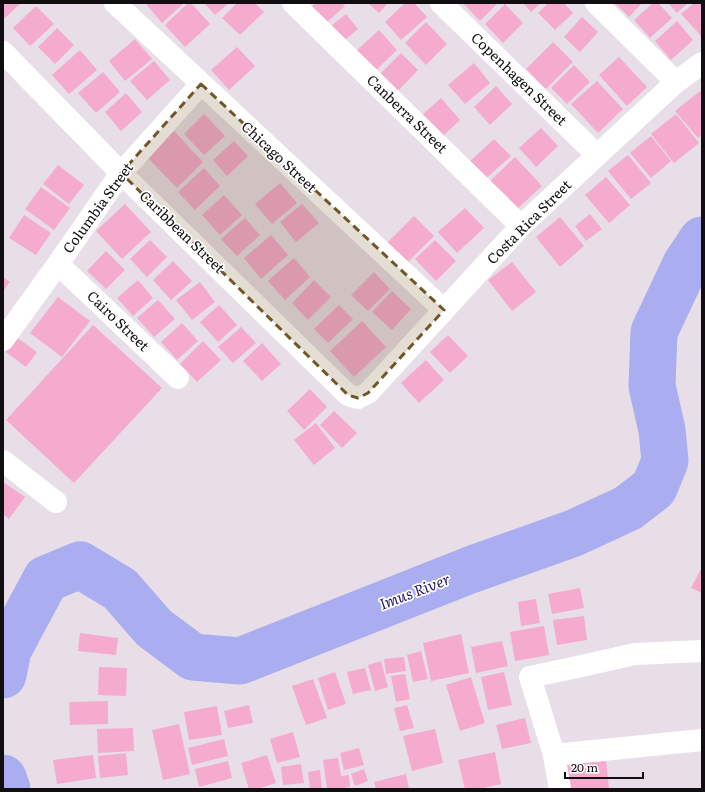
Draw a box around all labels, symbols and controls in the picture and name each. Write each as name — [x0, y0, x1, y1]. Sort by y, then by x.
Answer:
street label: Copenhagen Street — [467, 27, 572, 130]
street label: Canberra Street — [363, 70, 453, 157]
street label: Chicago Street — [237, 116, 322, 197]
street label: Columbia Street — [57, 158, 137, 257]
street label: Costa Rica Street — [482, 174, 575, 268]
street label: Caribbean Street — [136, 185, 230, 277]
street label: Cairo Street — [83, 286, 154, 355]
water label: Imus River — [376, 567, 453, 615]
scale bar — [565, 754, 643, 780]
text: 20 m — [571, 758, 598, 776]

